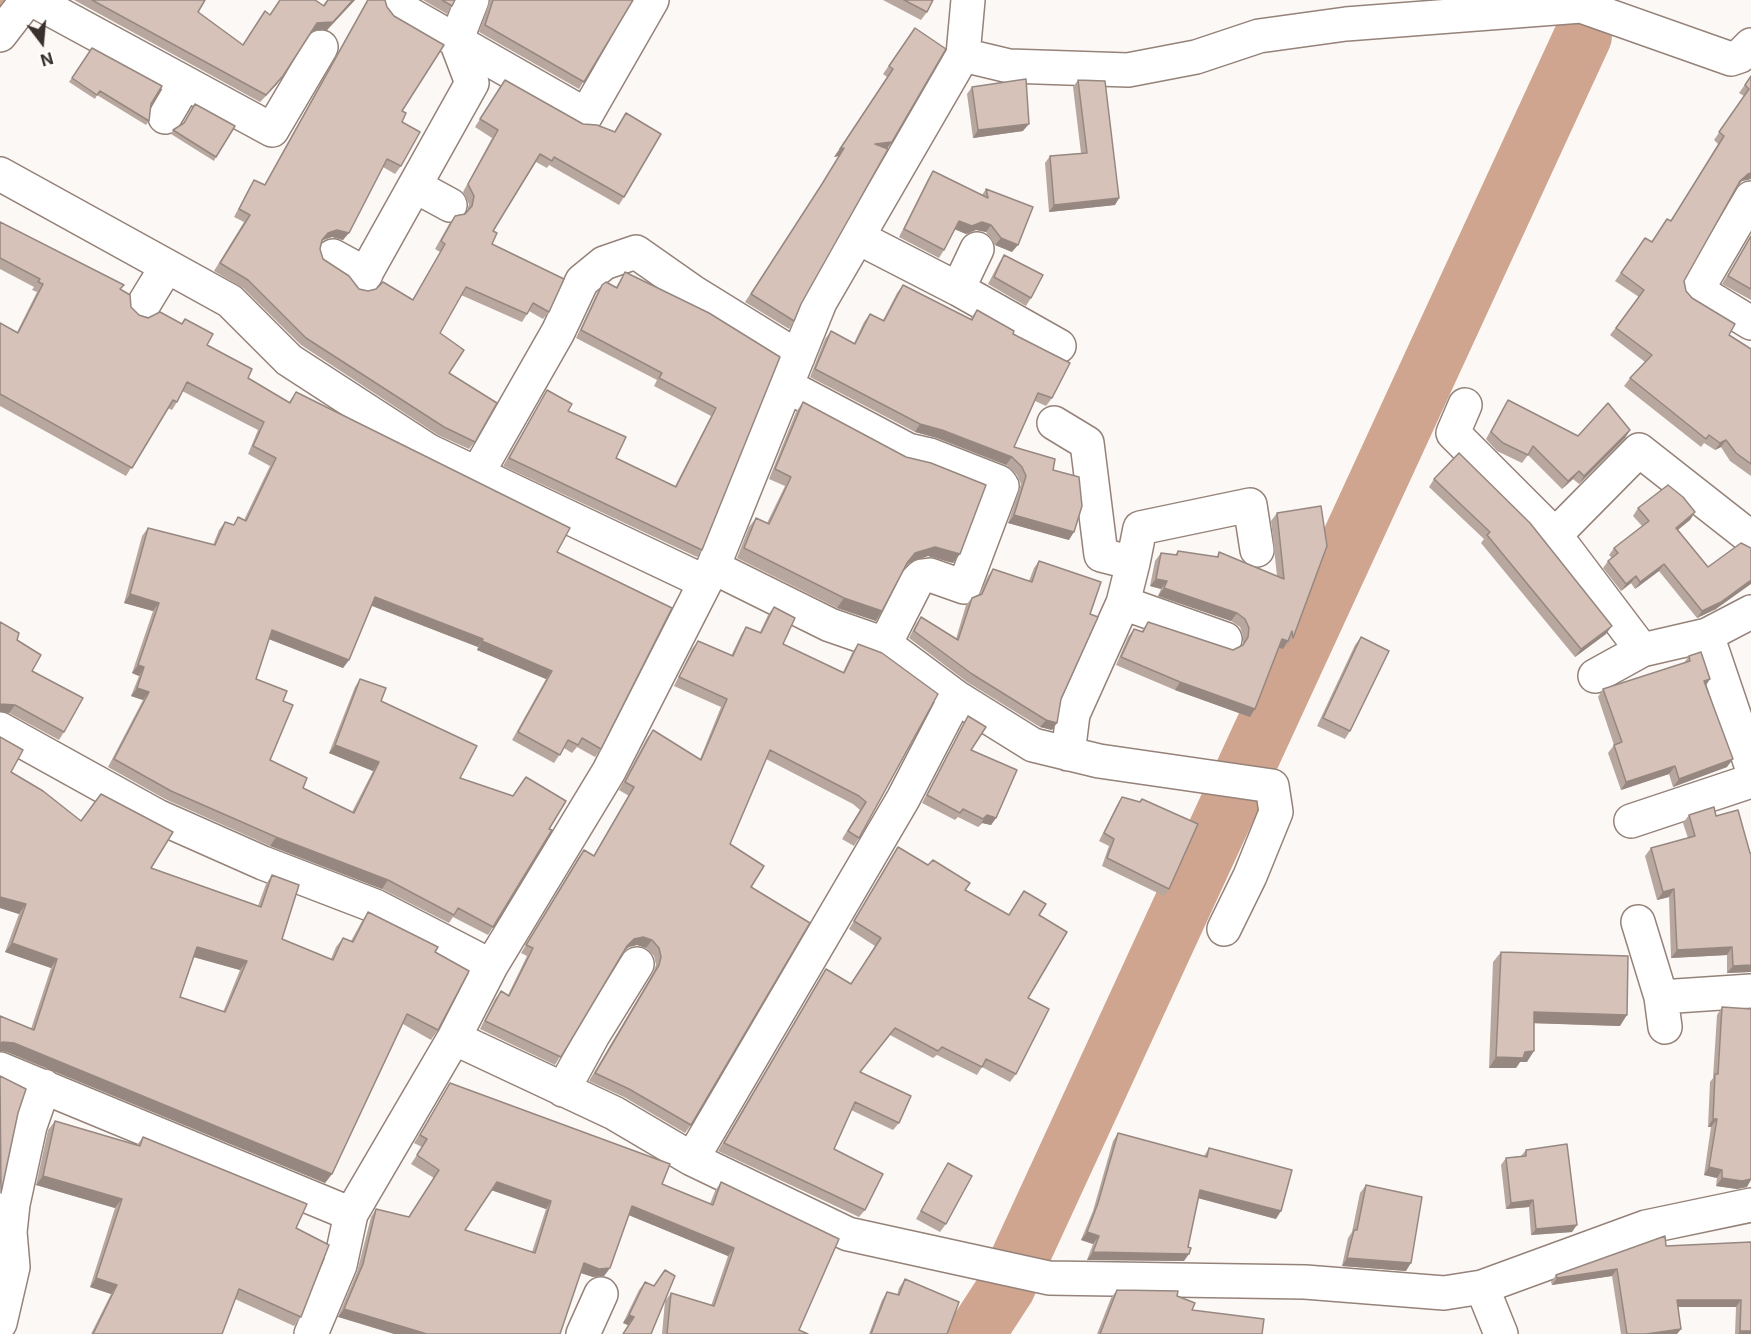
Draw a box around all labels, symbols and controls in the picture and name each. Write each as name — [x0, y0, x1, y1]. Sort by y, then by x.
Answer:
north arrow — [12, 12, 72, 72]
text: N — [38, 48, 56, 71]

